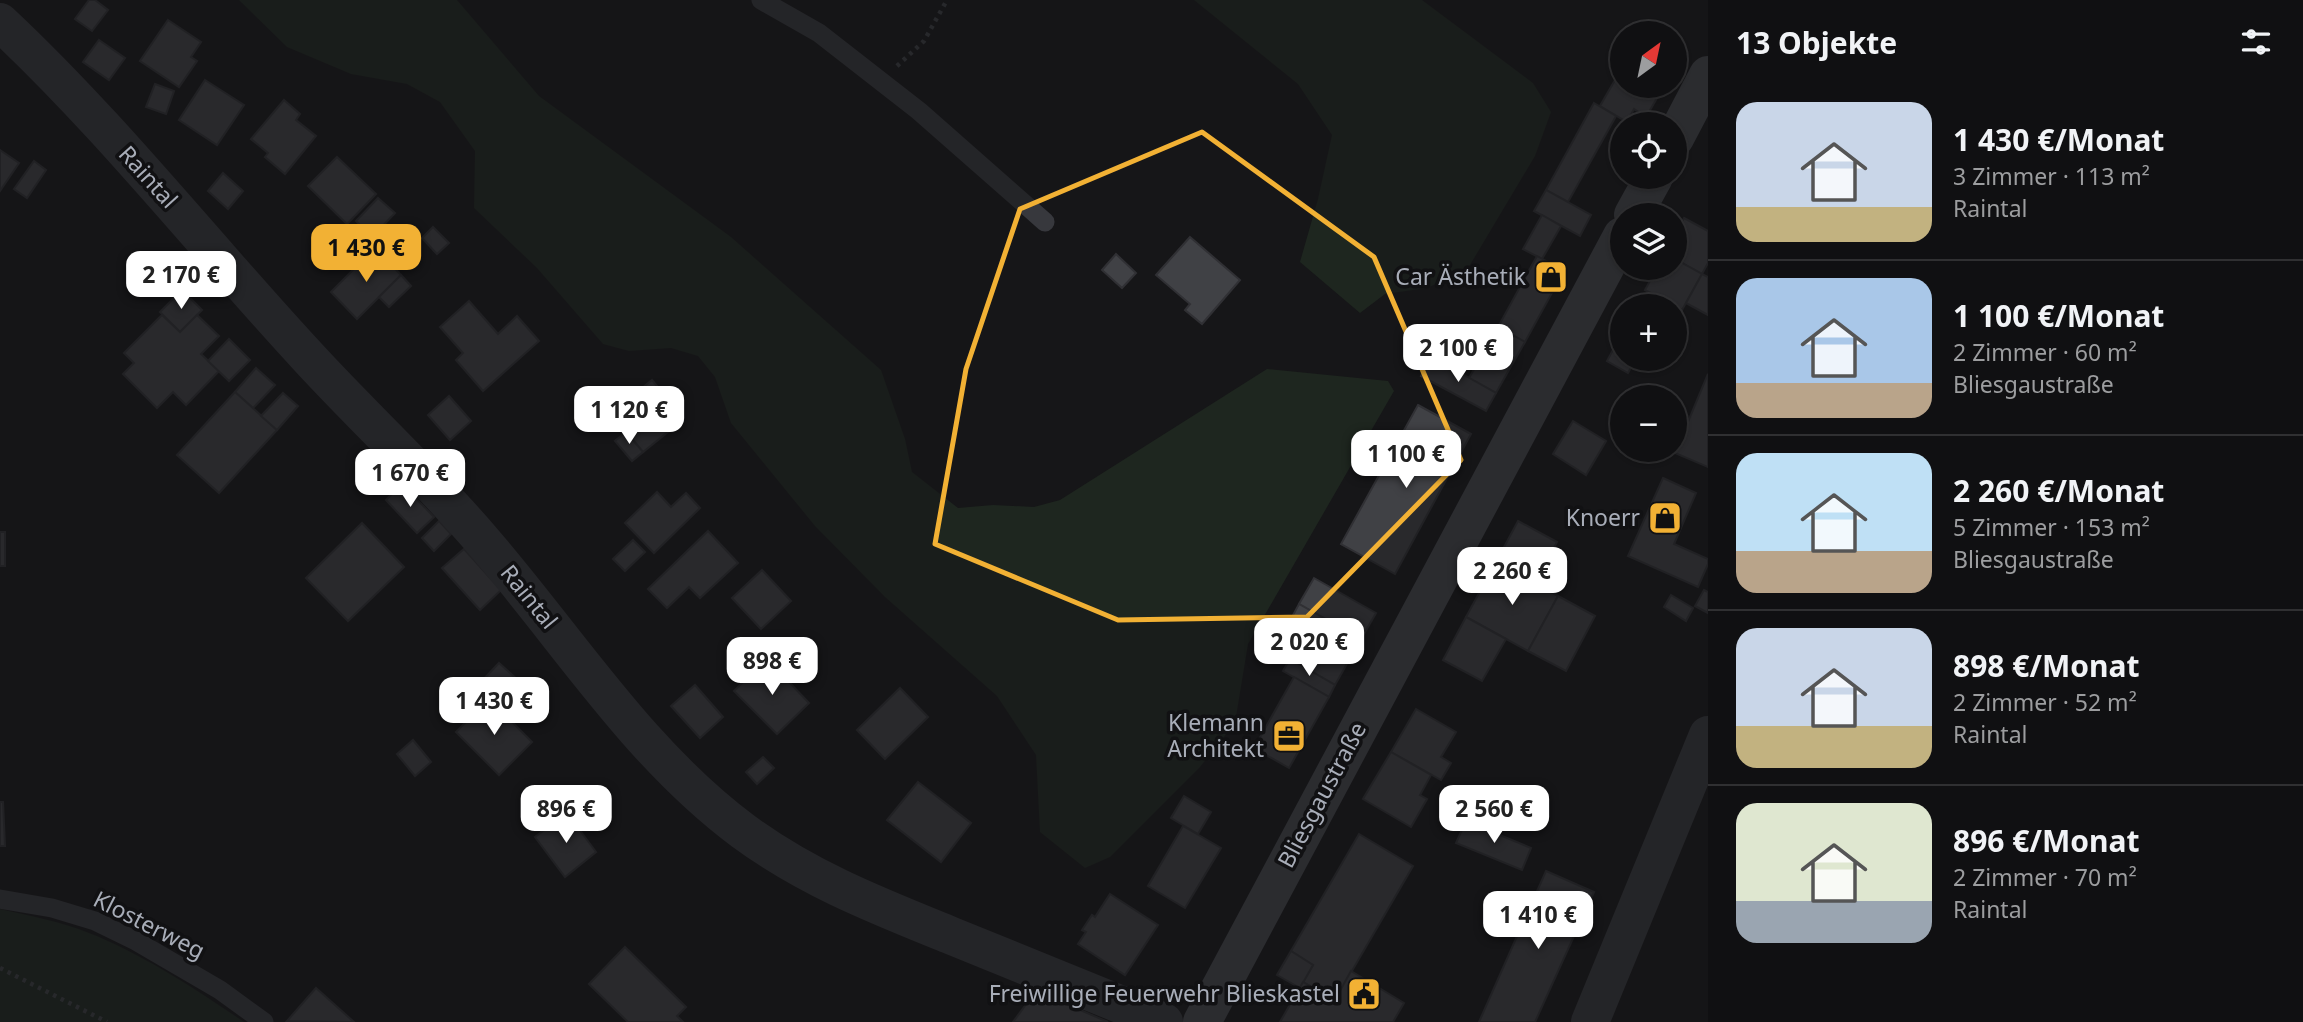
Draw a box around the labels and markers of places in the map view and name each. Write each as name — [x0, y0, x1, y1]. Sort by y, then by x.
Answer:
pin: 1 430 € — [301, 224, 431, 284]
pin: 2 170 € — [116, 252, 246, 311]
shop icon: Car Ästhetik — [1532, 258, 1570, 296]
place label: Car Ästhetik — [1395, 260, 1527, 292]
pin: 2 100 € — [1393, 324, 1523, 384]
pin: 1 120 € — [564, 386, 694, 446]
pin: 1 100 € — [1341, 430, 1471, 490]
pin: 1 670 € — [345, 449, 475, 509]
shop icon: Knoerr — [1646, 499, 1684, 537]
place label: Knoerr — [1566, 501, 1640, 533]
pin: 2 260 € — [1447, 548, 1577, 607]
pin: 2 020 € — [1244, 618, 1374, 678]
pin: 898 € — [723, 638, 821, 697]
pin: 1 430 € — [429, 678, 559, 737]
place label: Klemann Architekt — [1167, 706, 1264, 764]
office icon: Klemann Architekt — [1270, 717, 1308, 755]
pin: 896 € — [517, 786, 615, 845]
pin: 2 560 € — [1429, 786, 1559, 845]
pin: 1 410 € — [1473, 892, 1603, 951]
public building icon: Freiwillige Feuerwehr Blieskastel — [1345, 975, 1383, 1013]
place label: Freiwillige Feuerwehr Blieskastel — [989, 977, 1340, 1009]

